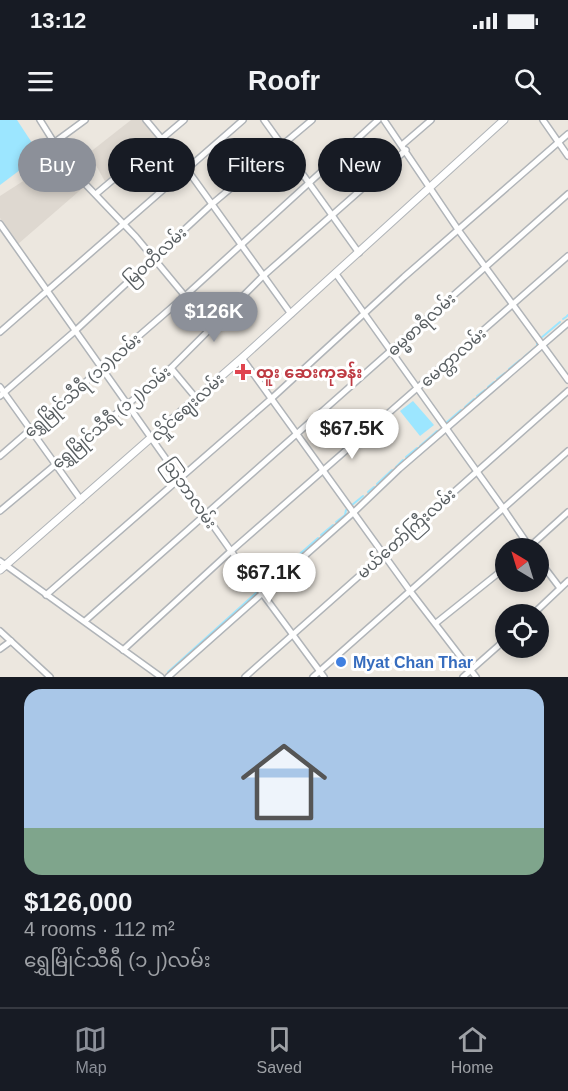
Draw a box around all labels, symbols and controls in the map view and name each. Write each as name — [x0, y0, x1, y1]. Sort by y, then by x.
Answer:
text: 13:12 — [30, 8, 86, 33]
icon: menu — [24, 65, 57, 98]
icon: search — [511, 65, 544, 98]
text: Roofr — [248, 66, 320, 96]
chip: Buy — [18, 138, 96, 192]
chip: Rent — [108, 138, 195, 192]
chip: Filters — [207, 138, 306, 192]
chip: New — [318, 138, 402, 192]
street label: မြဝတီလမ်း — [119, 221, 193, 293]
street label: ဓမ္မစာရီလမ်း — [382, 287, 462, 363]
pin: $126K — [172, 292, 256, 343]
text: $126K — [185, 300, 243, 322]
street label: မေတ္တာလမ်း — [415, 322, 493, 394]
street label: ရွှေမြိုင်သီရီ (၁၁)လမ်း — [19, 328, 147, 444]
street label: ရွှေမြိုင်သီရီ (၁၂)လမ်း — [47, 361, 177, 476]
place label: ထူး ဆေးကုခန်း — [256, 361, 362, 386]
marker: ထူး ဆေးကုခန်း — [234, 363, 252, 381]
street label: လှိုင်ဈေးလမ်း — [145, 368, 231, 448]
pin: $67.5K — [303, 409, 401, 460]
text: $67.5K — [320, 417, 384, 439]
street label: သြဘာလမ်း — [155, 453, 222, 534]
street label: မယ်တော်ကြီးလမ်း — [352, 483, 462, 585]
north arrow — [495, 538, 549, 592]
map controls — [495, 538, 549, 658]
pin: $67.1K — [220, 553, 318, 604]
text: $67.1K — [237, 561, 301, 583]
button: locate — [495, 604, 549, 658]
place label: Myat Chan Thar — [353, 654, 473, 671]
marker: Myat Chan Thar — [334, 655, 348, 669]
icon: home — [230, 728, 338, 836]
text: $126,000 — [24, 887, 132, 917]
text: 4 rooms · 112 m² — [24, 918, 175, 940]
text: ရွှေမြိုင်သီရီ (၁၂)လမ်း — [24, 949, 211, 971]
tab: Map — [74, 1023, 107, 1077]
tab: Saved — [256, 1023, 302, 1077]
tab: Home — [451, 1023, 493, 1077]

